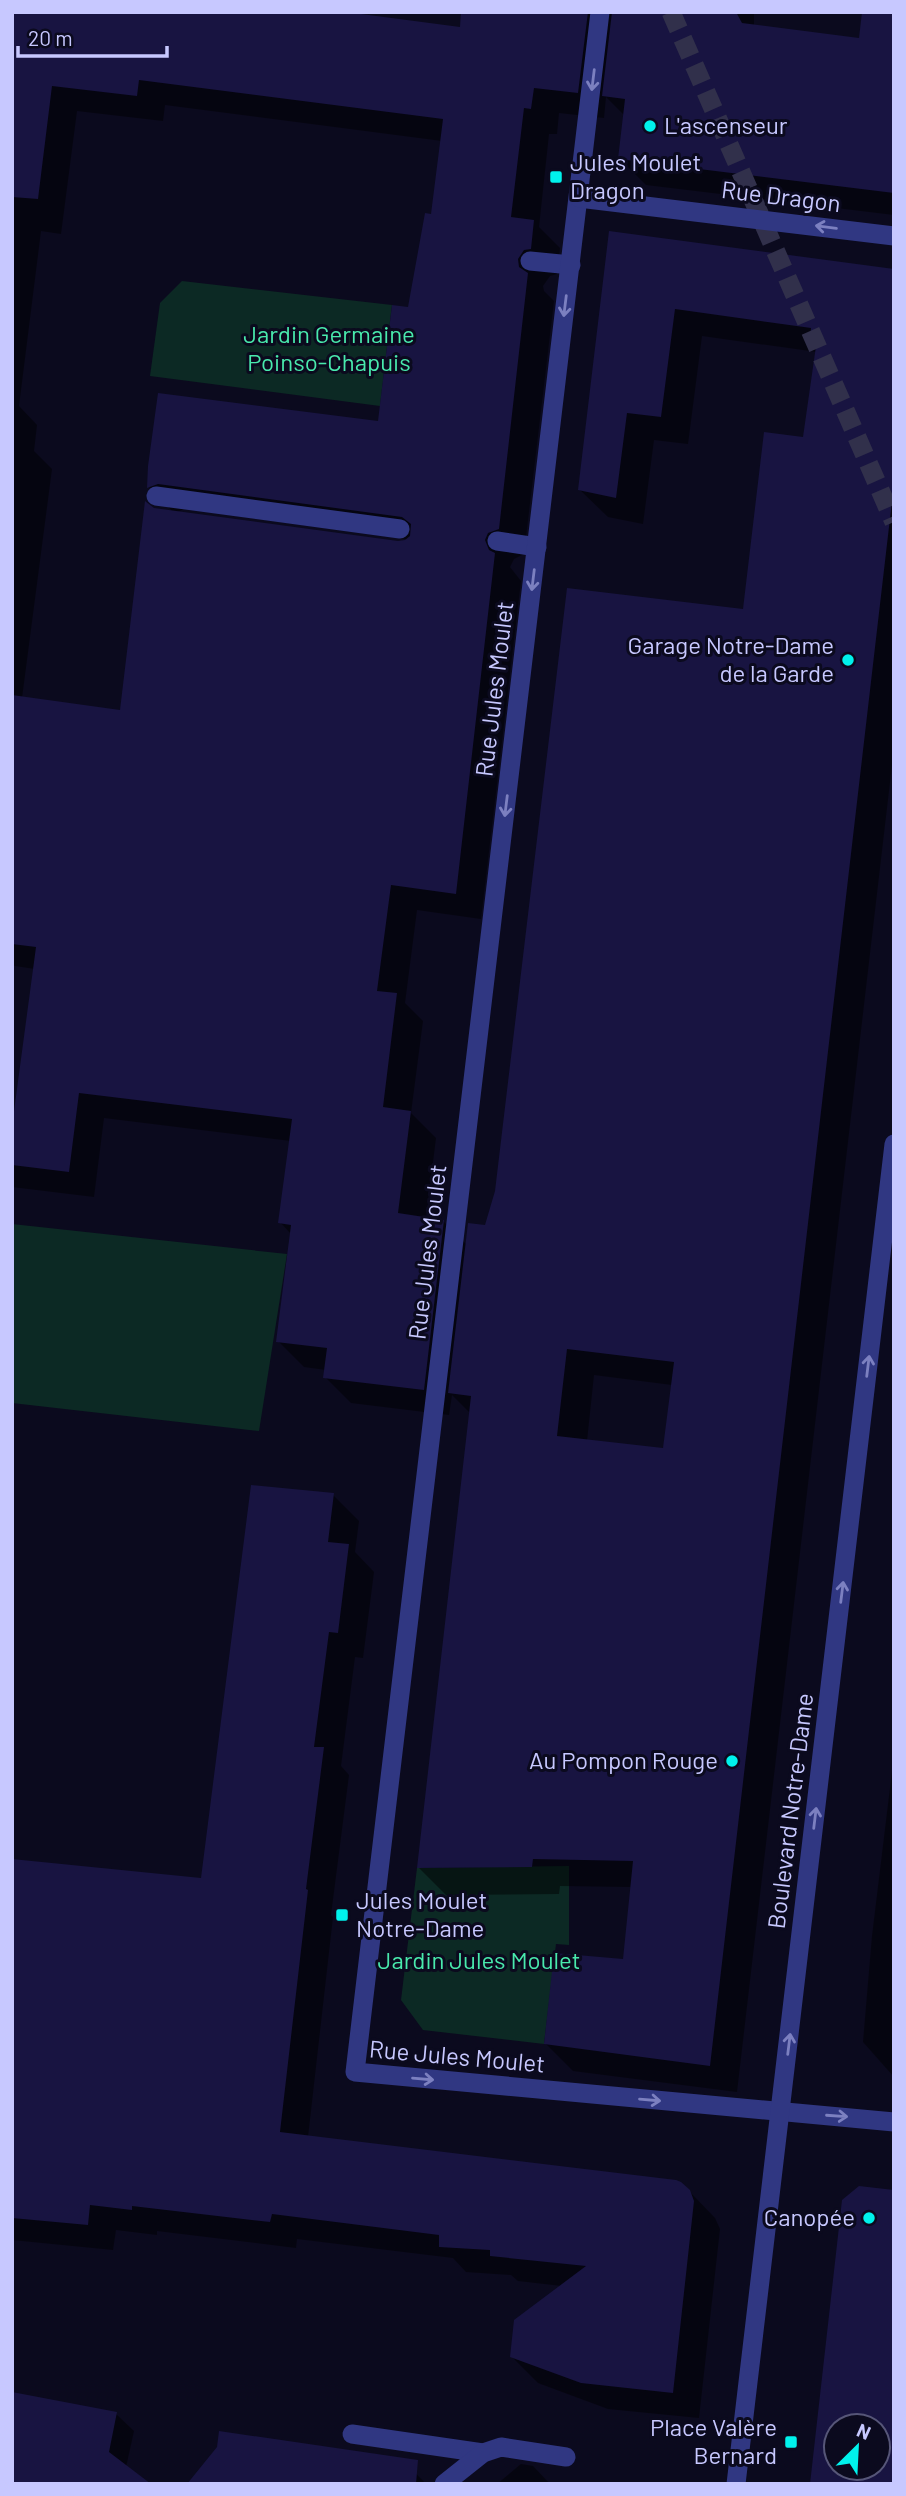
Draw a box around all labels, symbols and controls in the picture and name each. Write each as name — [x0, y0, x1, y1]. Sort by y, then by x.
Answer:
scale bar — [18, 14, 166, 58]
text: 20 m — [28, 25, 73, 50]
one-way arrow — [586, 68, 599, 91]
place label: L'ascenseur — [664, 110, 788, 139]
marker: L'ascenseur — [642, 118, 658, 134]
place label: Jules Moulet Dragon — [570, 147, 701, 204]
marker: Jules Moulet Dragon — [548, 169, 564, 185]
street label: Rue Dragon — [720, 174, 842, 217]
one-way arrow — [815, 221, 838, 234]
one-way arrow — [559, 294, 572, 317]
park label: Jardin Germaine Poinso-Chapuis — [243, 319, 415, 376]
one-way arrow — [526, 569, 539, 591]
street label: Rue Jules Moulet — [468, 600, 519, 778]
place label: Garage Notre-Dame de la Garde — [628, 630, 834, 687]
marker: Garage Notre-Dame de la Garde — [840, 652, 856, 668]
one-way arrow — [499, 795, 512, 817]
street label: Rue Jules Moulet — [401, 1163, 452, 1341]
one-way arrow — [862, 1355, 875, 1378]
one-way arrow — [835, 1581, 848, 1604]
street label: Boulevard Notre-Dame — [761, 1691, 818, 1930]
place label: Au Pompon Rouge — [529, 1745, 718, 1774]
marker: Au Pompon Rouge — [724, 1753, 740, 1769]
one-way arrow — [809, 1807, 822, 1830]
place label: Jules Moulet Notre-Dame — [356, 1885, 487, 1942]
marker: Jules Moulet Notre-Dame — [334, 1907, 350, 1923]
park label: Jardin Jules Moulet — [378, 1945, 580, 1974]
street label: Rue Jules Moulet — [368, 2033, 546, 2078]
one-way arrow — [782, 2033, 795, 2056]
one-way arrow — [411, 2073, 434, 2086]
one-way arrow — [638, 2094, 660, 2107]
one-way arrow — [826, 2110, 848, 2123]
place label: Canopée — [764, 2202, 855, 2231]
marker: Canopée — [861, 2210, 877, 2226]
place label: Place Valère Bernard — [650, 2412, 777, 2469]
north arrow — [822, 2412, 892, 2482]
text: N — [854, 2418, 875, 2444]
marker: Place Valère Bernard — [783, 2434, 799, 2450]

